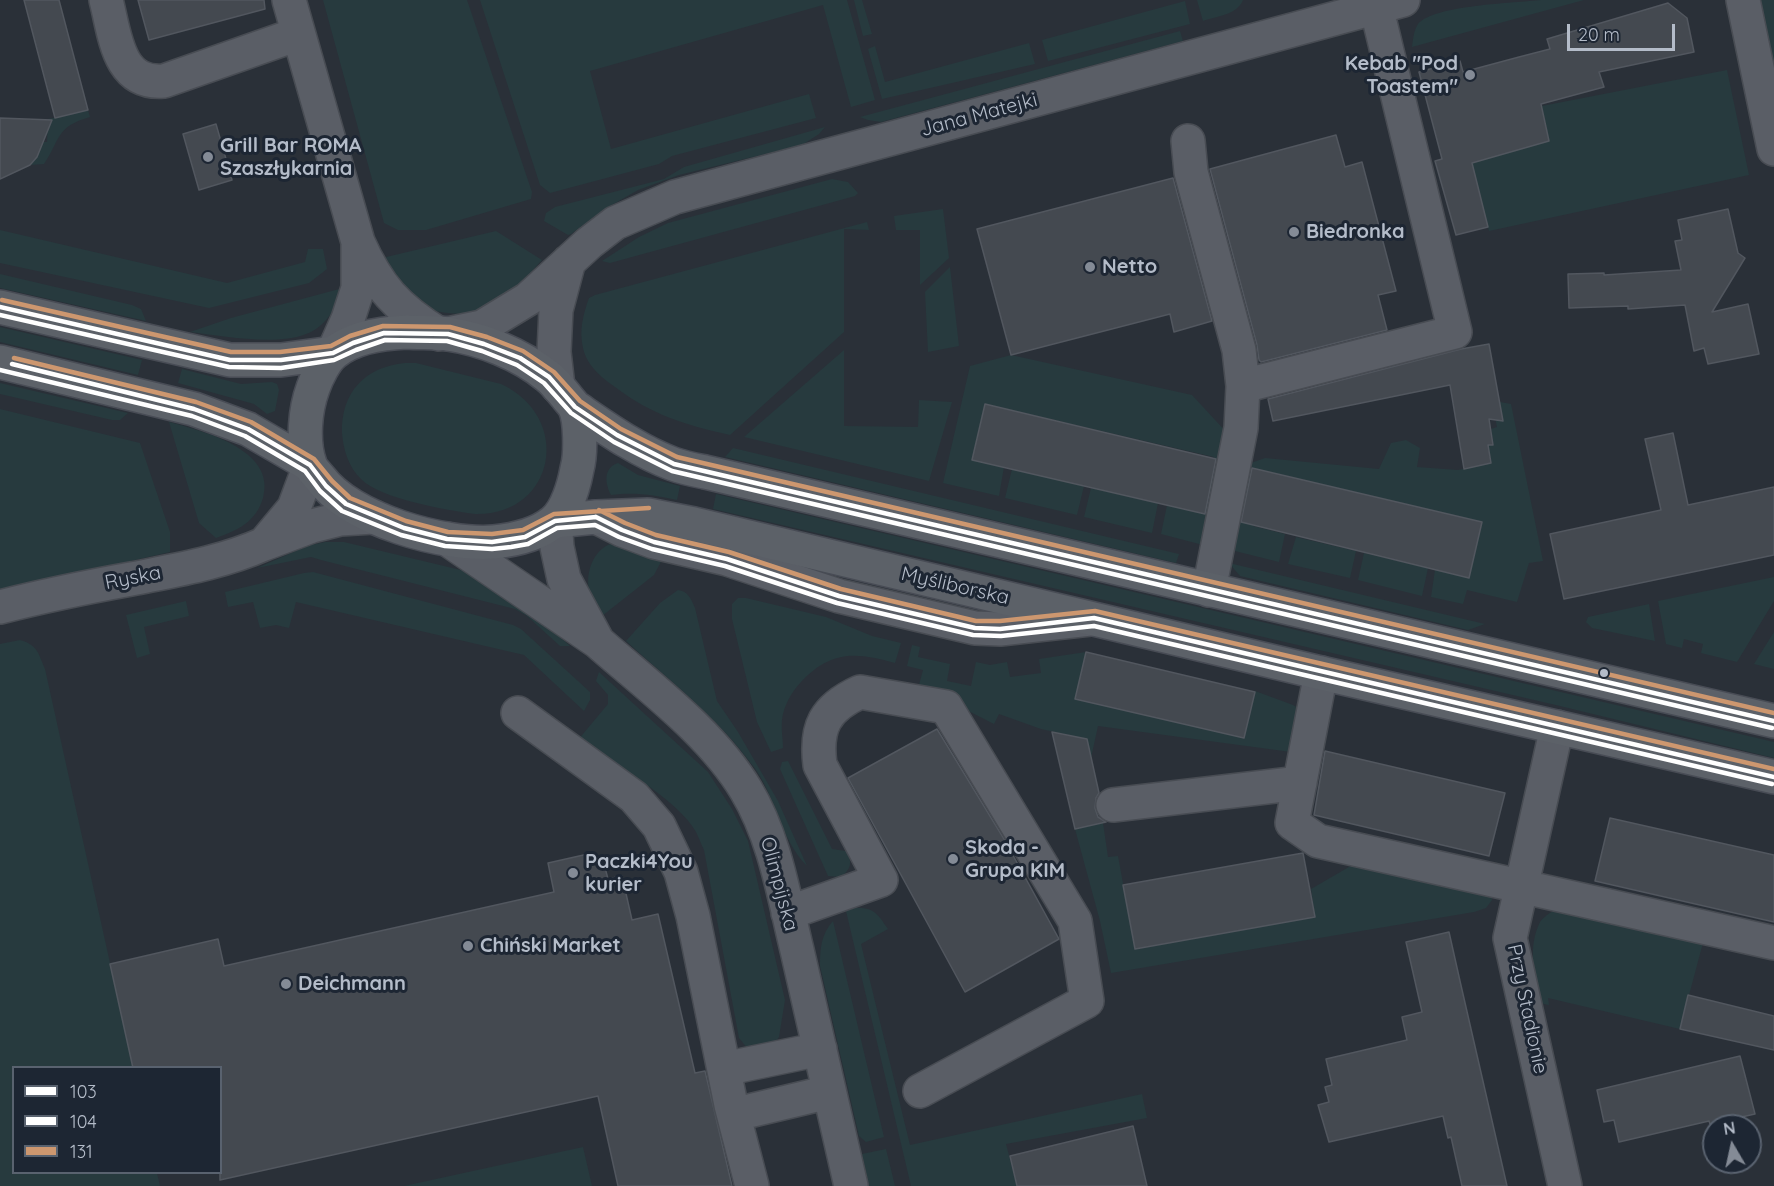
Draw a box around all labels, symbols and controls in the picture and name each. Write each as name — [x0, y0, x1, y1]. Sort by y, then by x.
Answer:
scale bar — [1570, 12, 1678, 50]
text: 20 m — [1578, 23, 1620, 46]
place label: Kebab "Pod Toastem" — [1345, 52, 1458, 99]
marker: Kebab "Pod Toastem" — [1463, 68, 1477, 82]
street label: Jana Matejki — [918, 88, 1040, 142]
place label: Grill Bar ROMA Szaszłykarnia — [220, 134, 362, 181]
marker: Grill Bar ROMA Szaszłykarnia — [201, 150, 215, 164]
place label: Biedronka — [1306, 220, 1405, 244]
marker: Biedronka — [1287, 225, 1301, 239]
place label: Netto — [1102, 255, 1157, 279]
marker: Netto — [1083, 260, 1097, 274]
street label: Ryska — [103, 561, 163, 595]
street label: Myśliborska — [899, 562, 1011, 610]
unlabelled marker — [1598, 667, 1610, 679]
street label: Olimpijska — [755, 834, 803, 934]
place label: Skoda - Grupa KIM — [965, 836, 1065, 883]
place label: Paczki4You kurier — [585, 850, 693, 897]
marker: Skoda - Grupa KIM — [946, 852, 960, 866]
marker: Paczki4You kurier — [566, 866, 580, 880]
place label: Chiński Market — [480, 934, 621, 958]
marker: Chiński Market — [461, 939, 475, 953]
street label: Przy Stadionie — [1502, 942, 1552, 1076]
place label: Deichmann — [298, 972, 406, 996]
marker: Deichmann — [279, 977, 293, 991]
legend — [12, 1066, 222, 1174]
text: 103 — [70, 1080, 97, 1103]
text: 104 — [70, 1110, 97, 1133]
north arrow — [1702, 1114, 1762, 1174]
text: N — [1722, 1117, 1737, 1139]
text: 131 — [70, 1140, 93, 1163]

